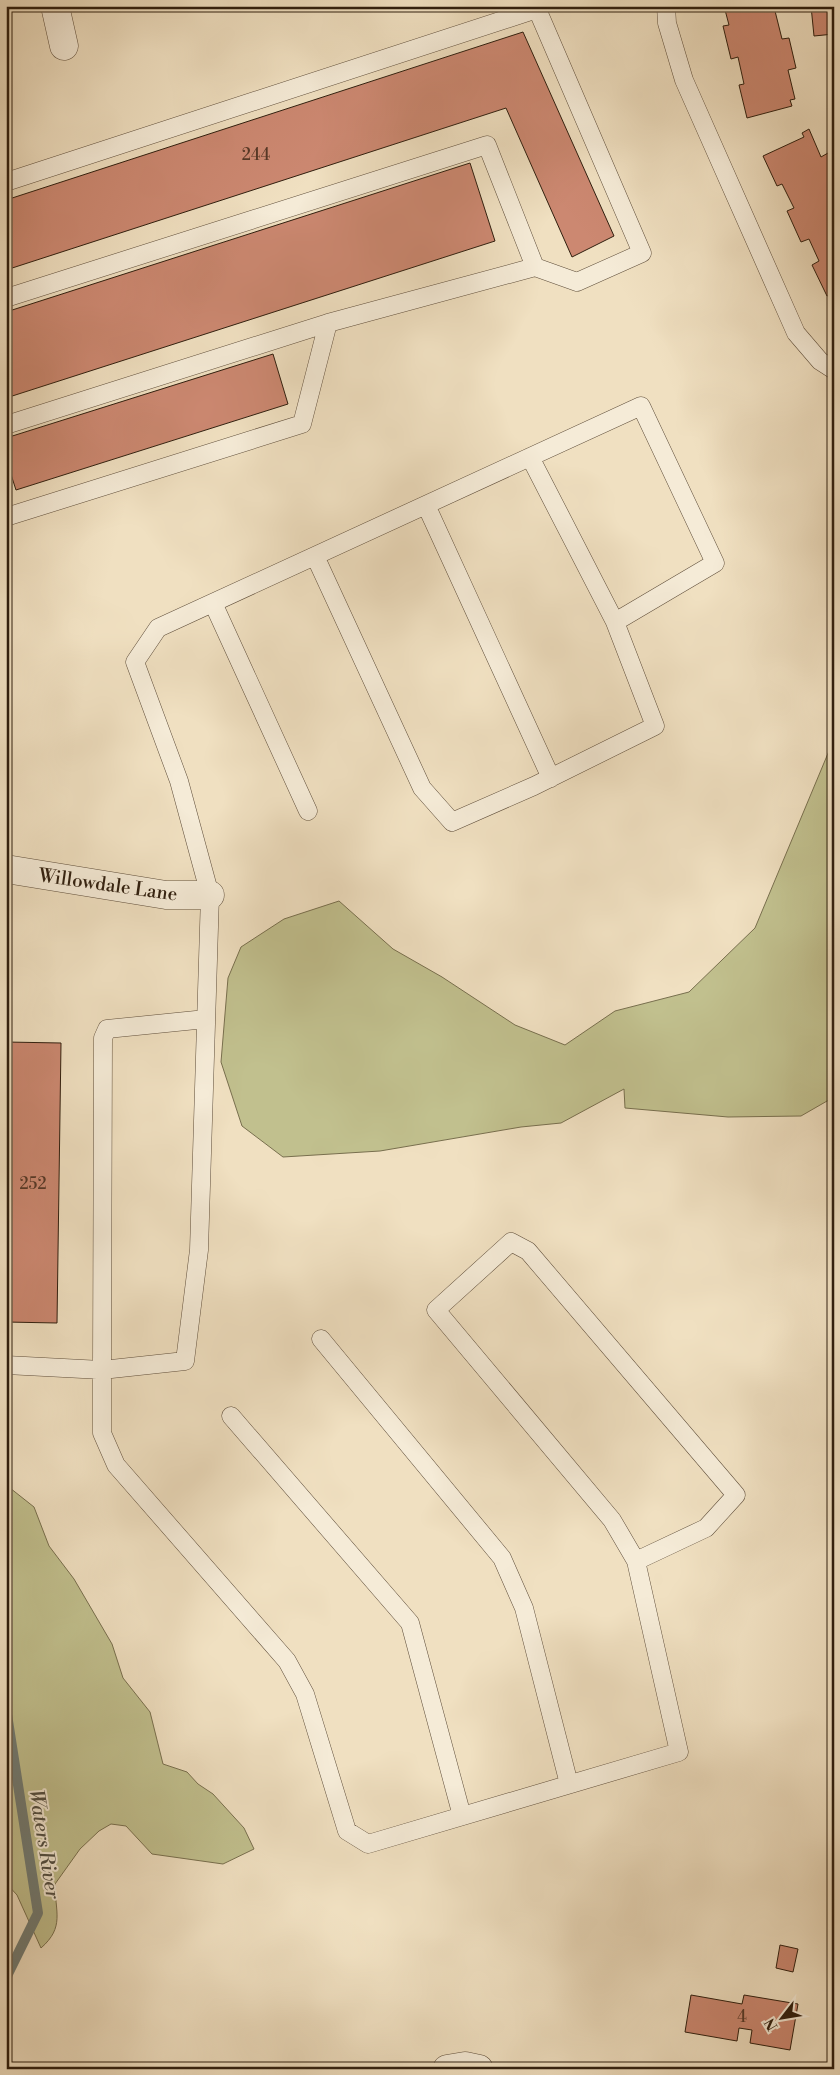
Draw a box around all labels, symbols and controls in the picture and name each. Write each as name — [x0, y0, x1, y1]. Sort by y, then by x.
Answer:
house number: 244 — [242, 145, 271, 165]
street label: Willowdale Lane — [36, 863, 179, 907]
house number: 252 — [19, 1174, 47, 1194]
water label: Waters River — [23, 1788, 65, 1901]
north arrow — [758, 1992, 808, 2042]
house number: 4 — [737, 2007, 747, 2027]
text: N — [761, 2015, 782, 2034]

